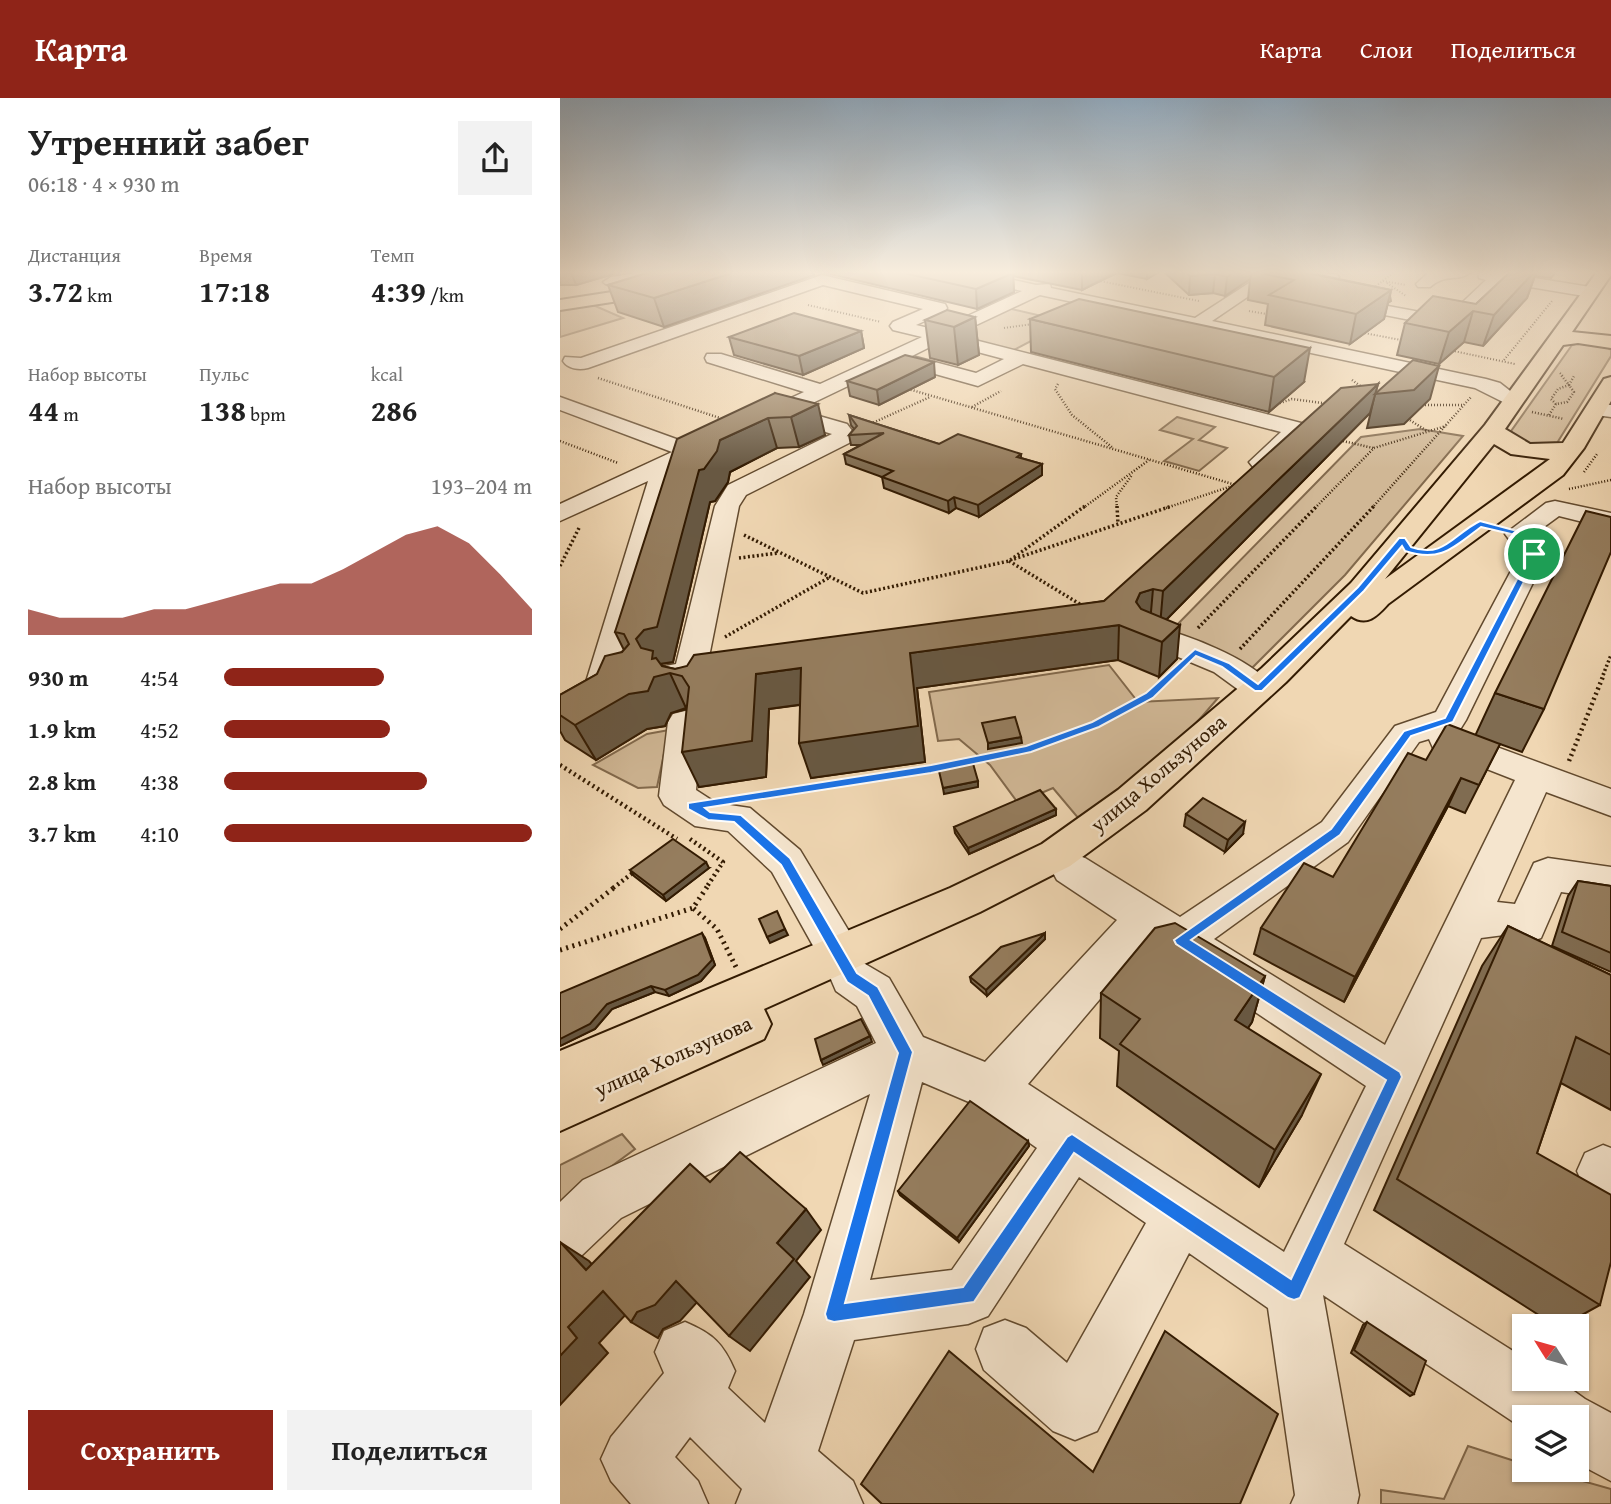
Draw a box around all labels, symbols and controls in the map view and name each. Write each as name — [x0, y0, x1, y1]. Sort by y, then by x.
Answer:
text: Карта — [35, 25, 127, 73]
text: Карта — [1260, 32, 1322, 67]
text: Слои — [1360, 32, 1413, 67]
text: Поделиться — [1451, 32, 1576, 67]
text: Утренний забег — [28, 113, 309, 169]
button: share — [458, 121, 532, 195]
text: 06:18 · 4 × 930 m — [28, 167, 180, 200]
text: Дистанция — [28, 241, 121, 269]
text: Время — [199, 241, 252, 269]
text: Темп — [371, 241, 415, 269]
text: 3.72 — [28, 269, 83, 313]
text: 17:18 — [199, 269, 270, 313]
text: 4:39 — [371, 269, 426, 313]
text: km — [83, 281, 112, 309]
text: /km — [426, 281, 464, 309]
text: Набор высоты — [28, 360, 147, 388]
text: Пульс — [199, 360, 249, 388]
text: kcal — [371, 360, 403, 388]
text: 44 — [28, 388, 59, 432]
text: 138 — [199, 388, 246, 432]
text: 286 — [371, 388, 417, 432]
text: m — [59, 400, 79, 428]
text: bpm — [246, 400, 286, 428]
text: Набор высоты — [28, 469, 172, 502]
text: 193–204 m — [431, 469, 532, 502]
pin — [1504, 524, 1564, 584]
icon: arrive — [1515, 535, 1553, 573]
text: 930 m — [28, 661, 89, 694]
text: 4:54 — [140, 661, 179, 694]
street label: улица Хользунова — [1082, 707, 1233, 840]
text: 1.9 km — [28, 713, 96, 746]
text: 4:52 — [140, 713, 179, 746]
text: 2.8 km — [28, 765, 96, 798]
text: 4:38 — [140, 765, 179, 798]
text: 3.7 km — [28, 817, 96, 850]
text: 4:10 — [140, 817, 179, 850]
street label: улица Хользунова — [588, 1007, 757, 1105]
north arrow — [1512, 1314, 1589, 1391]
map controls — [1512, 1314, 1589, 1482]
button: layers — [1512, 1405, 1589, 1482]
button: Сохранить — [28, 1410, 273, 1490]
button: Поделиться — [287, 1410, 532, 1490]

